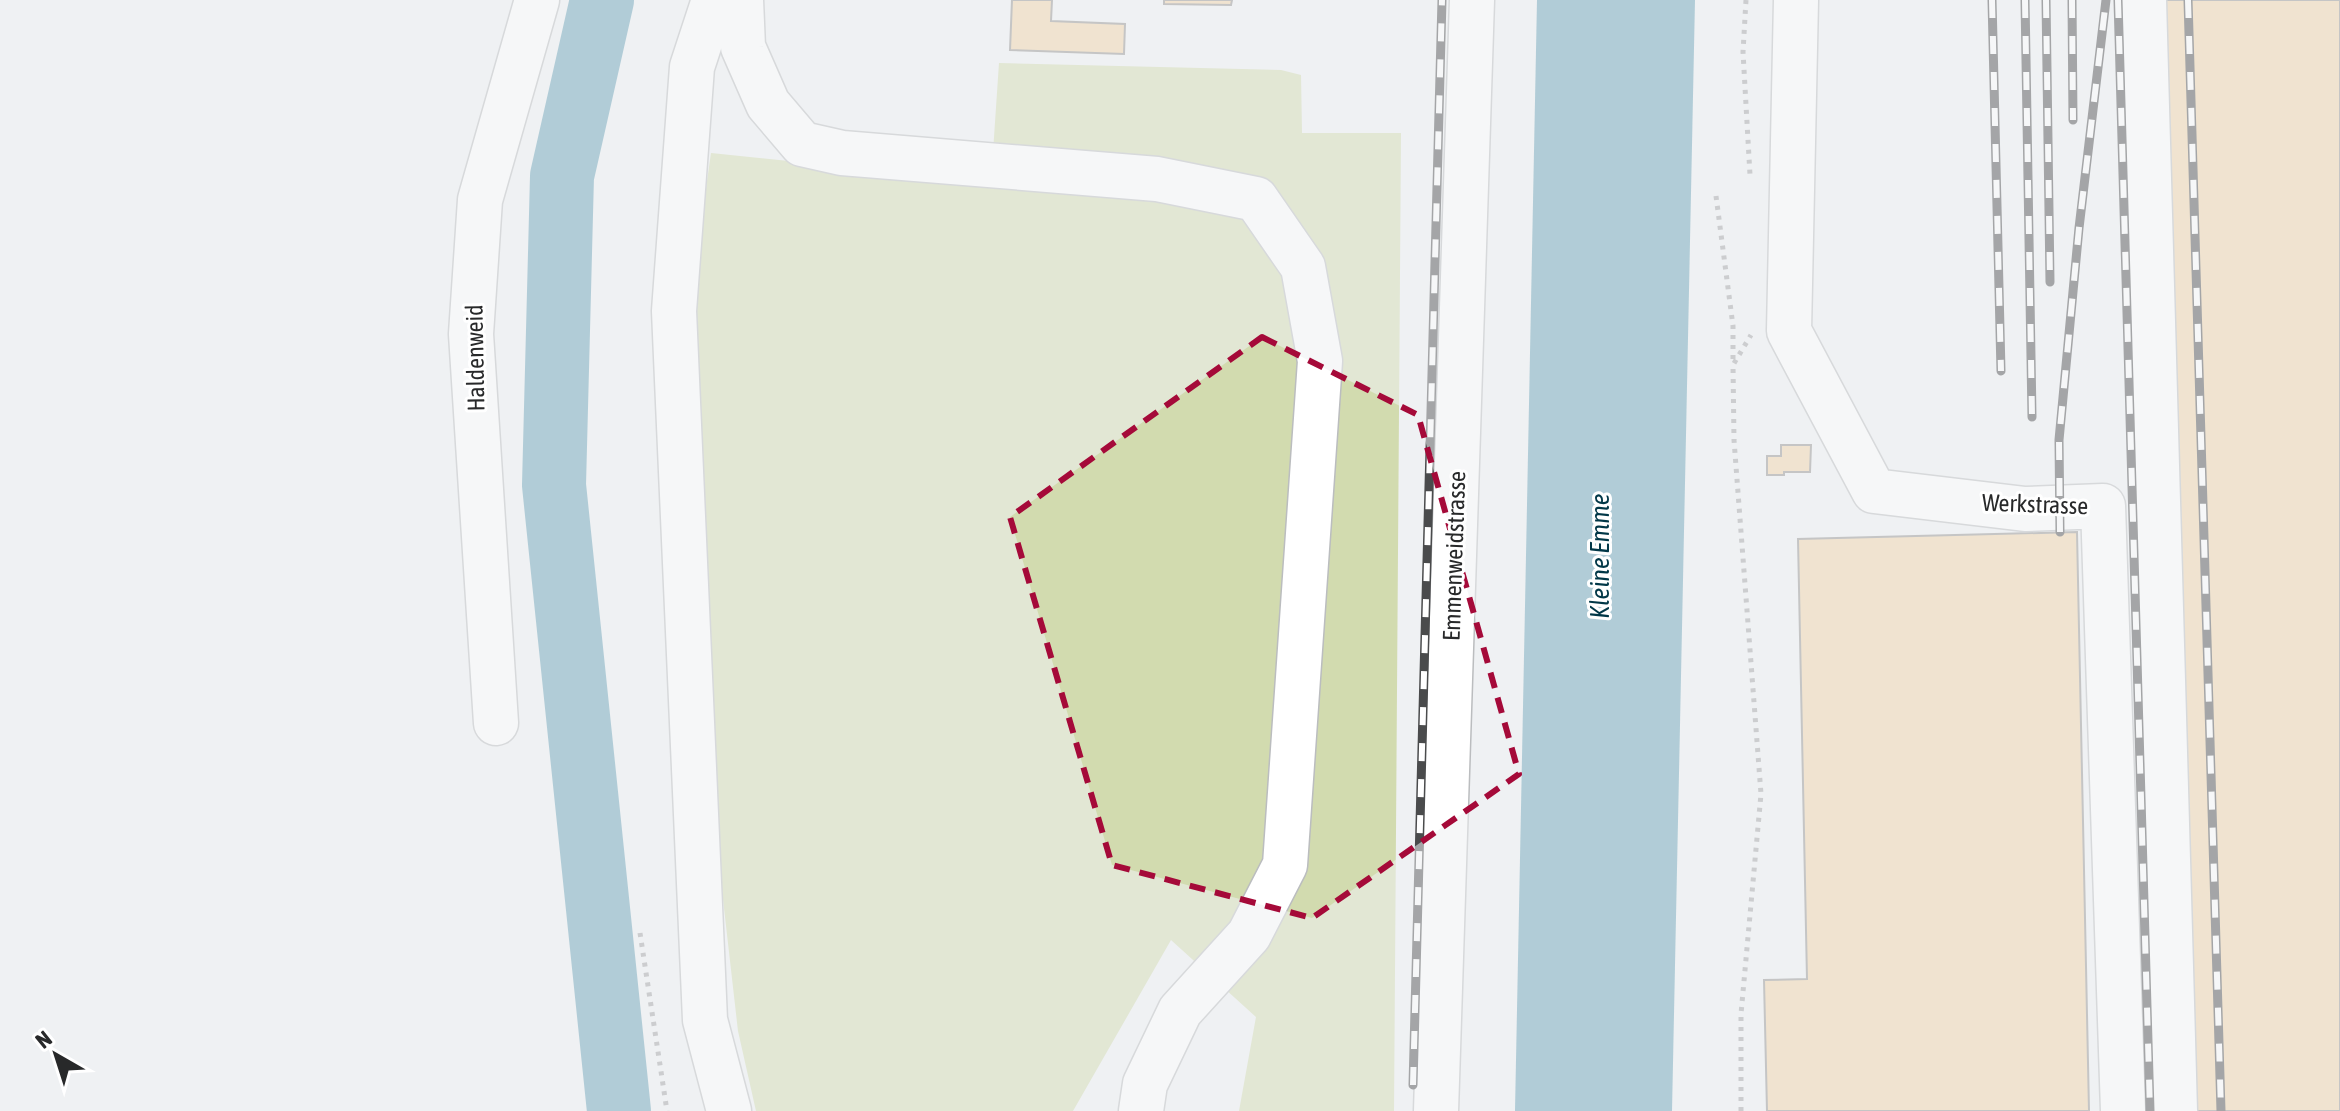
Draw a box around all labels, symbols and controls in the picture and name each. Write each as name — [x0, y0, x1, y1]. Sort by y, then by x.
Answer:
street label: Haldenweid — [461, 304, 489, 412]
street label: Emmenweidstrasse — [1438, 470, 1470, 642]
street label: Werkstrasse — [1981, 489, 2089, 519]
water label: Kleine Emme — [1585, 493, 1615, 619]
north arrow — [16, 1015, 96, 1095]
text: N — [30, 1025, 57, 1054]

